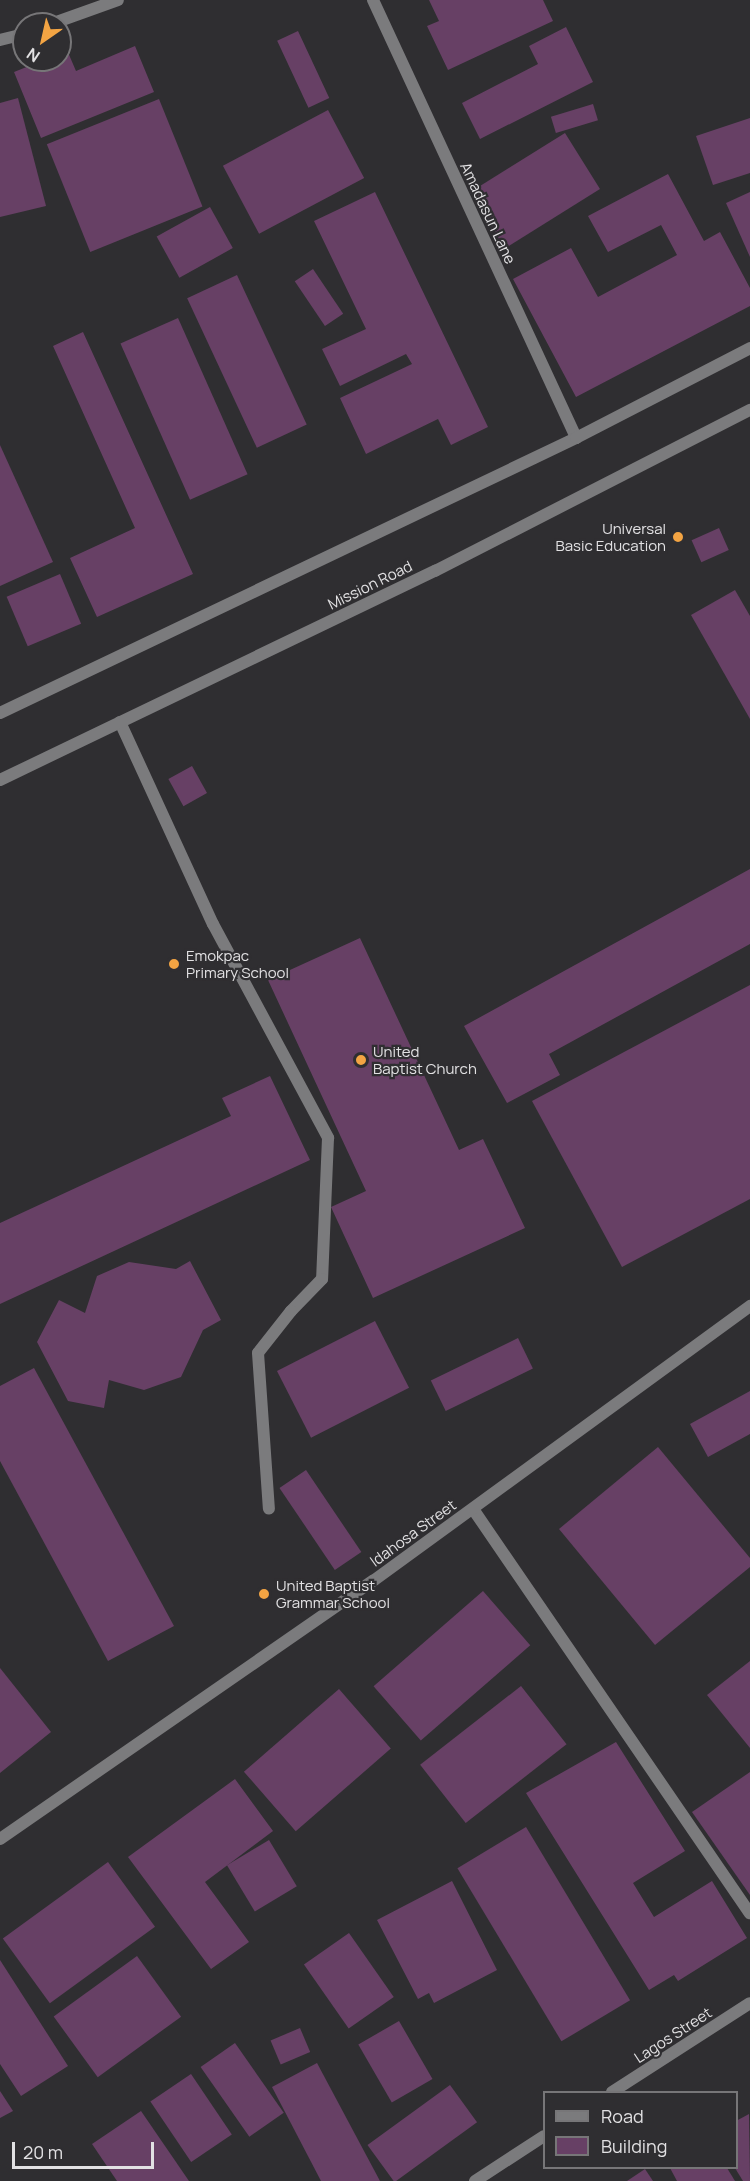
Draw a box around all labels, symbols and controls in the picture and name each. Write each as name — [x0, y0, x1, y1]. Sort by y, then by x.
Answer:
north arrow — [12, 12, 72, 72]
text: N — [22, 43, 44, 68]
street label: Amadasun Lane — [457, 159, 519, 267]
place label: Universal Basic Education — [556, 519, 666, 554]
marker: Universal Basic Education — [671, 530, 685, 544]
street label: Mission Road — [325, 557, 415, 613]
place label: Emokpac Primary School — [186, 946, 289, 981]
marker: Emokpac Primary School — [167, 957, 181, 971]
place label: United Baptist Church — [373, 1042, 477, 1077]
marker: United Baptist Church — [354, 1053, 368, 1067]
street label: Idahosa Street — [367, 1496, 459, 1570]
place label: United Baptist Grammar School — [276, 1576, 390, 1611]
marker: United Baptist Grammar School — [257, 1587, 271, 1601]
street label: Lagos Street — [631, 2003, 715, 2067]
legend — [543, 2091, 738, 2169]
text: Road — [601, 2104, 644, 2128]
scale bar — [15, 2130, 158, 2168]
text: Building — [601, 2134, 667, 2158]
text: 20 m — [23, 2140, 63, 2164]

